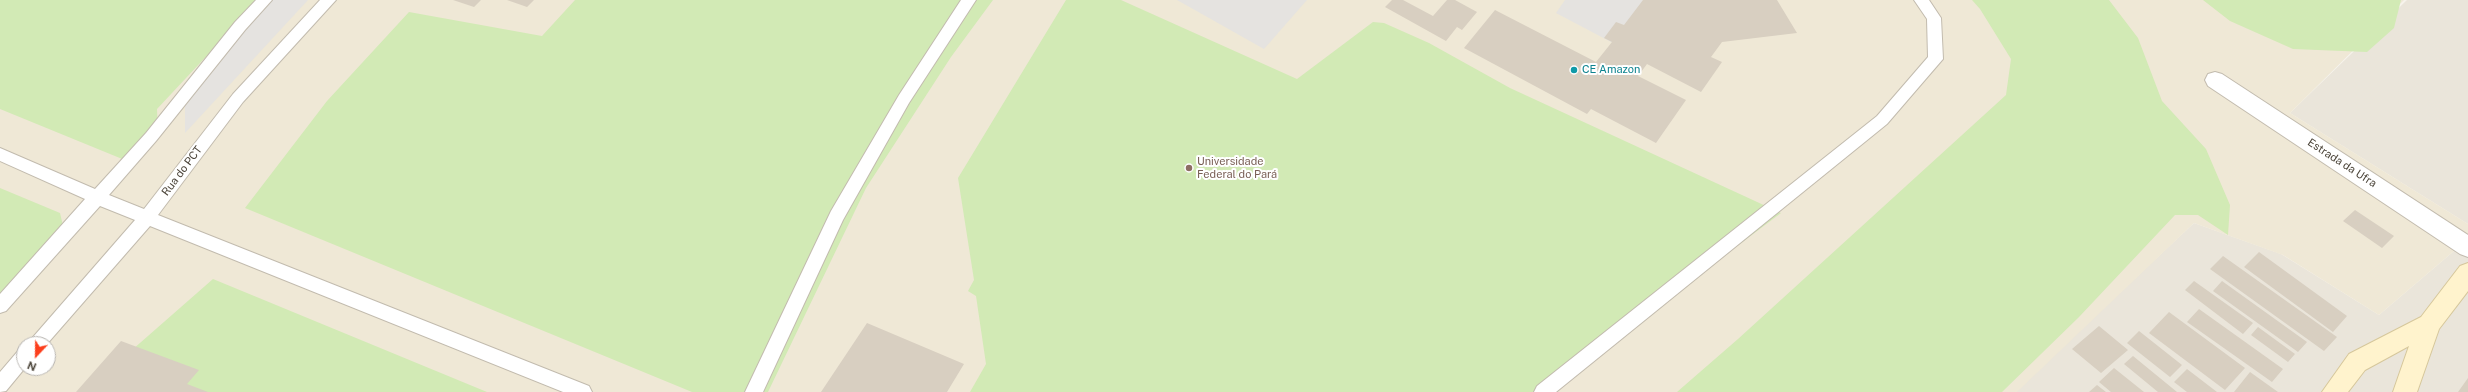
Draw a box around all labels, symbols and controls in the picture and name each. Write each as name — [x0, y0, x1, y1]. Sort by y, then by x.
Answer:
place label: CE Amazon — [1582, 63, 1640, 77]
marker: CE Amazon — [1569, 65, 1579, 75]
street label: Estrada da Ufra — [2305, 136, 2379, 190]
street label: Rua do PCT — [159, 144, 205, 198]
place label: Universidade Federal do Pará — [1197, 155, 1277, 181]
marker: Universidade Federal do Pará — [1184, 163, 1194, 173]
north arrow — [16, 336, 56, 376]
text: N — [26, 359, 38, 373]

